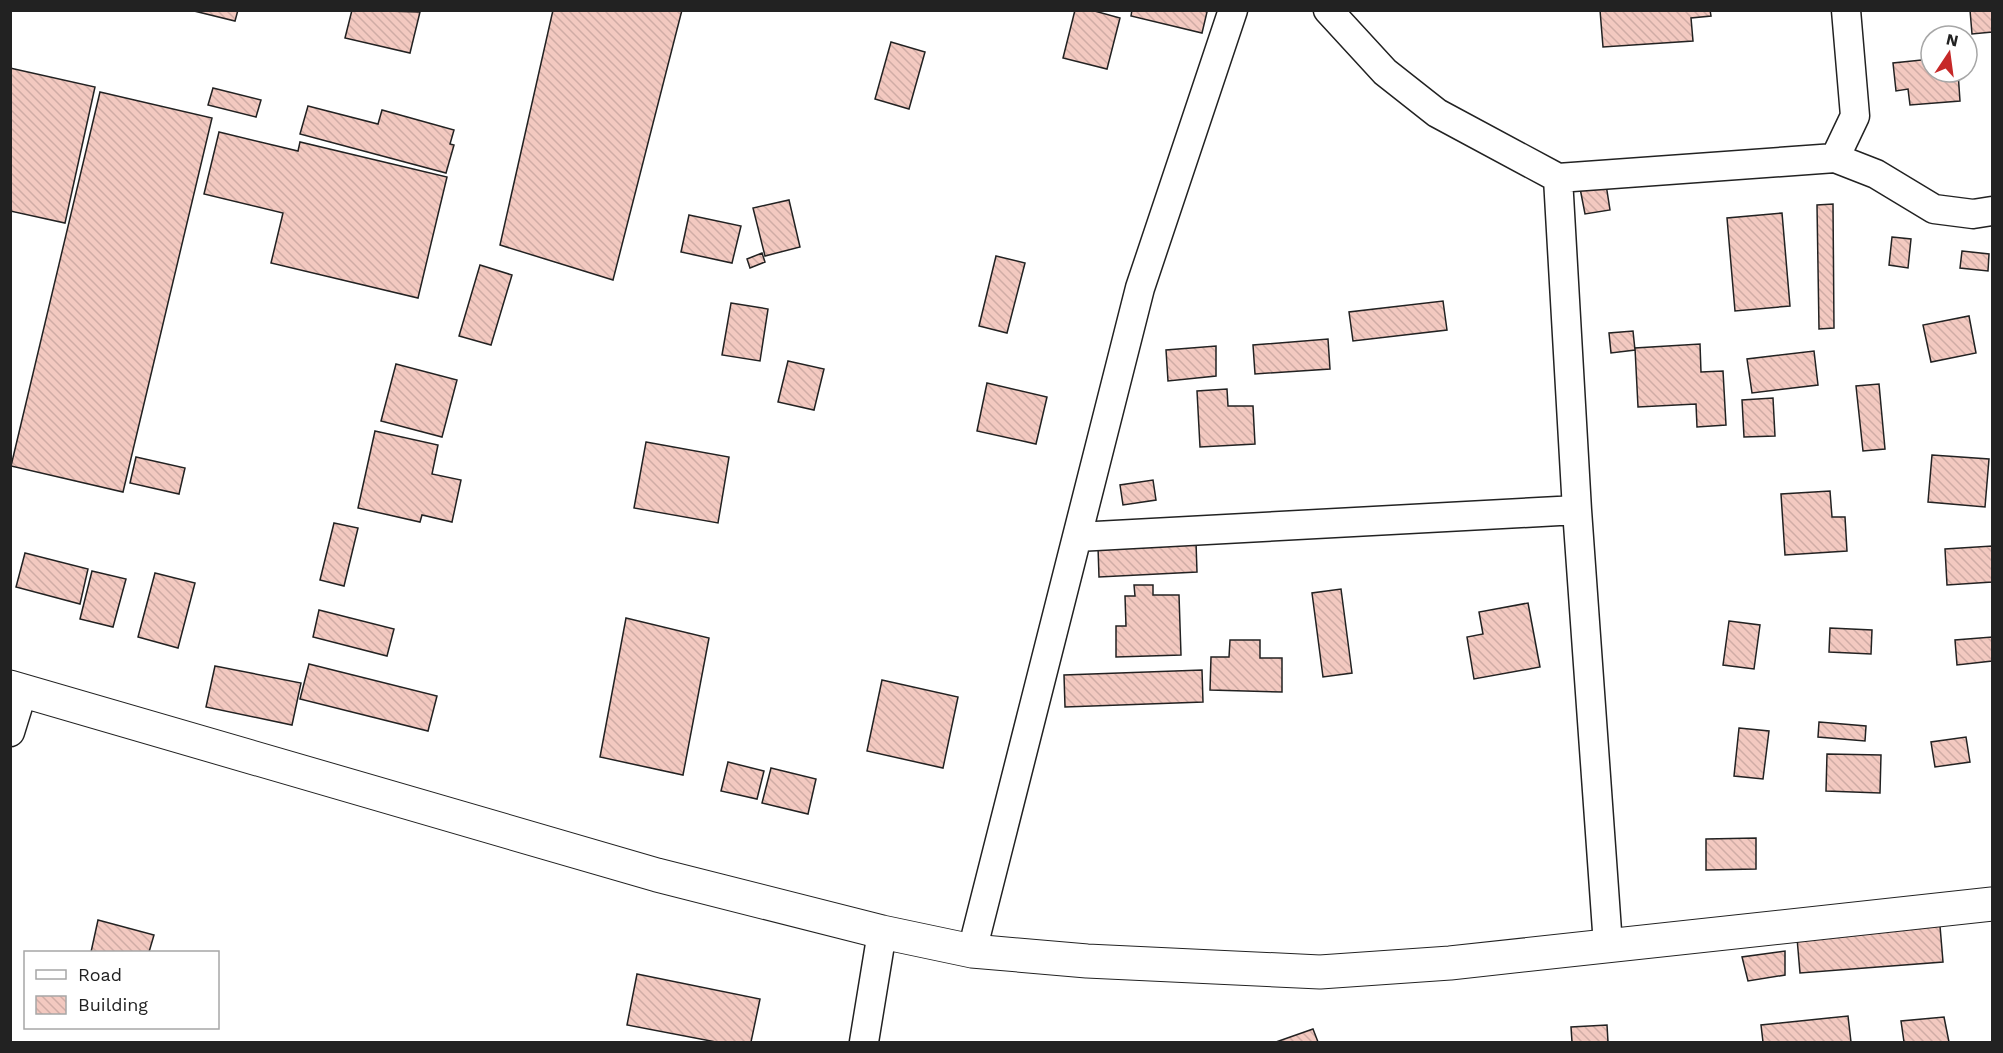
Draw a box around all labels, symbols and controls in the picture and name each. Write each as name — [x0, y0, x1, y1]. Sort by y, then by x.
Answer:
north arrow — [1919, 24, 1979, 84]
text: N — [1944, 29, 1960, 50]
legend — [24, 951, 219, 1029]
text: Road — [78, 964, 122, 985]
text: Building — [78, 994, 148, 1015]

